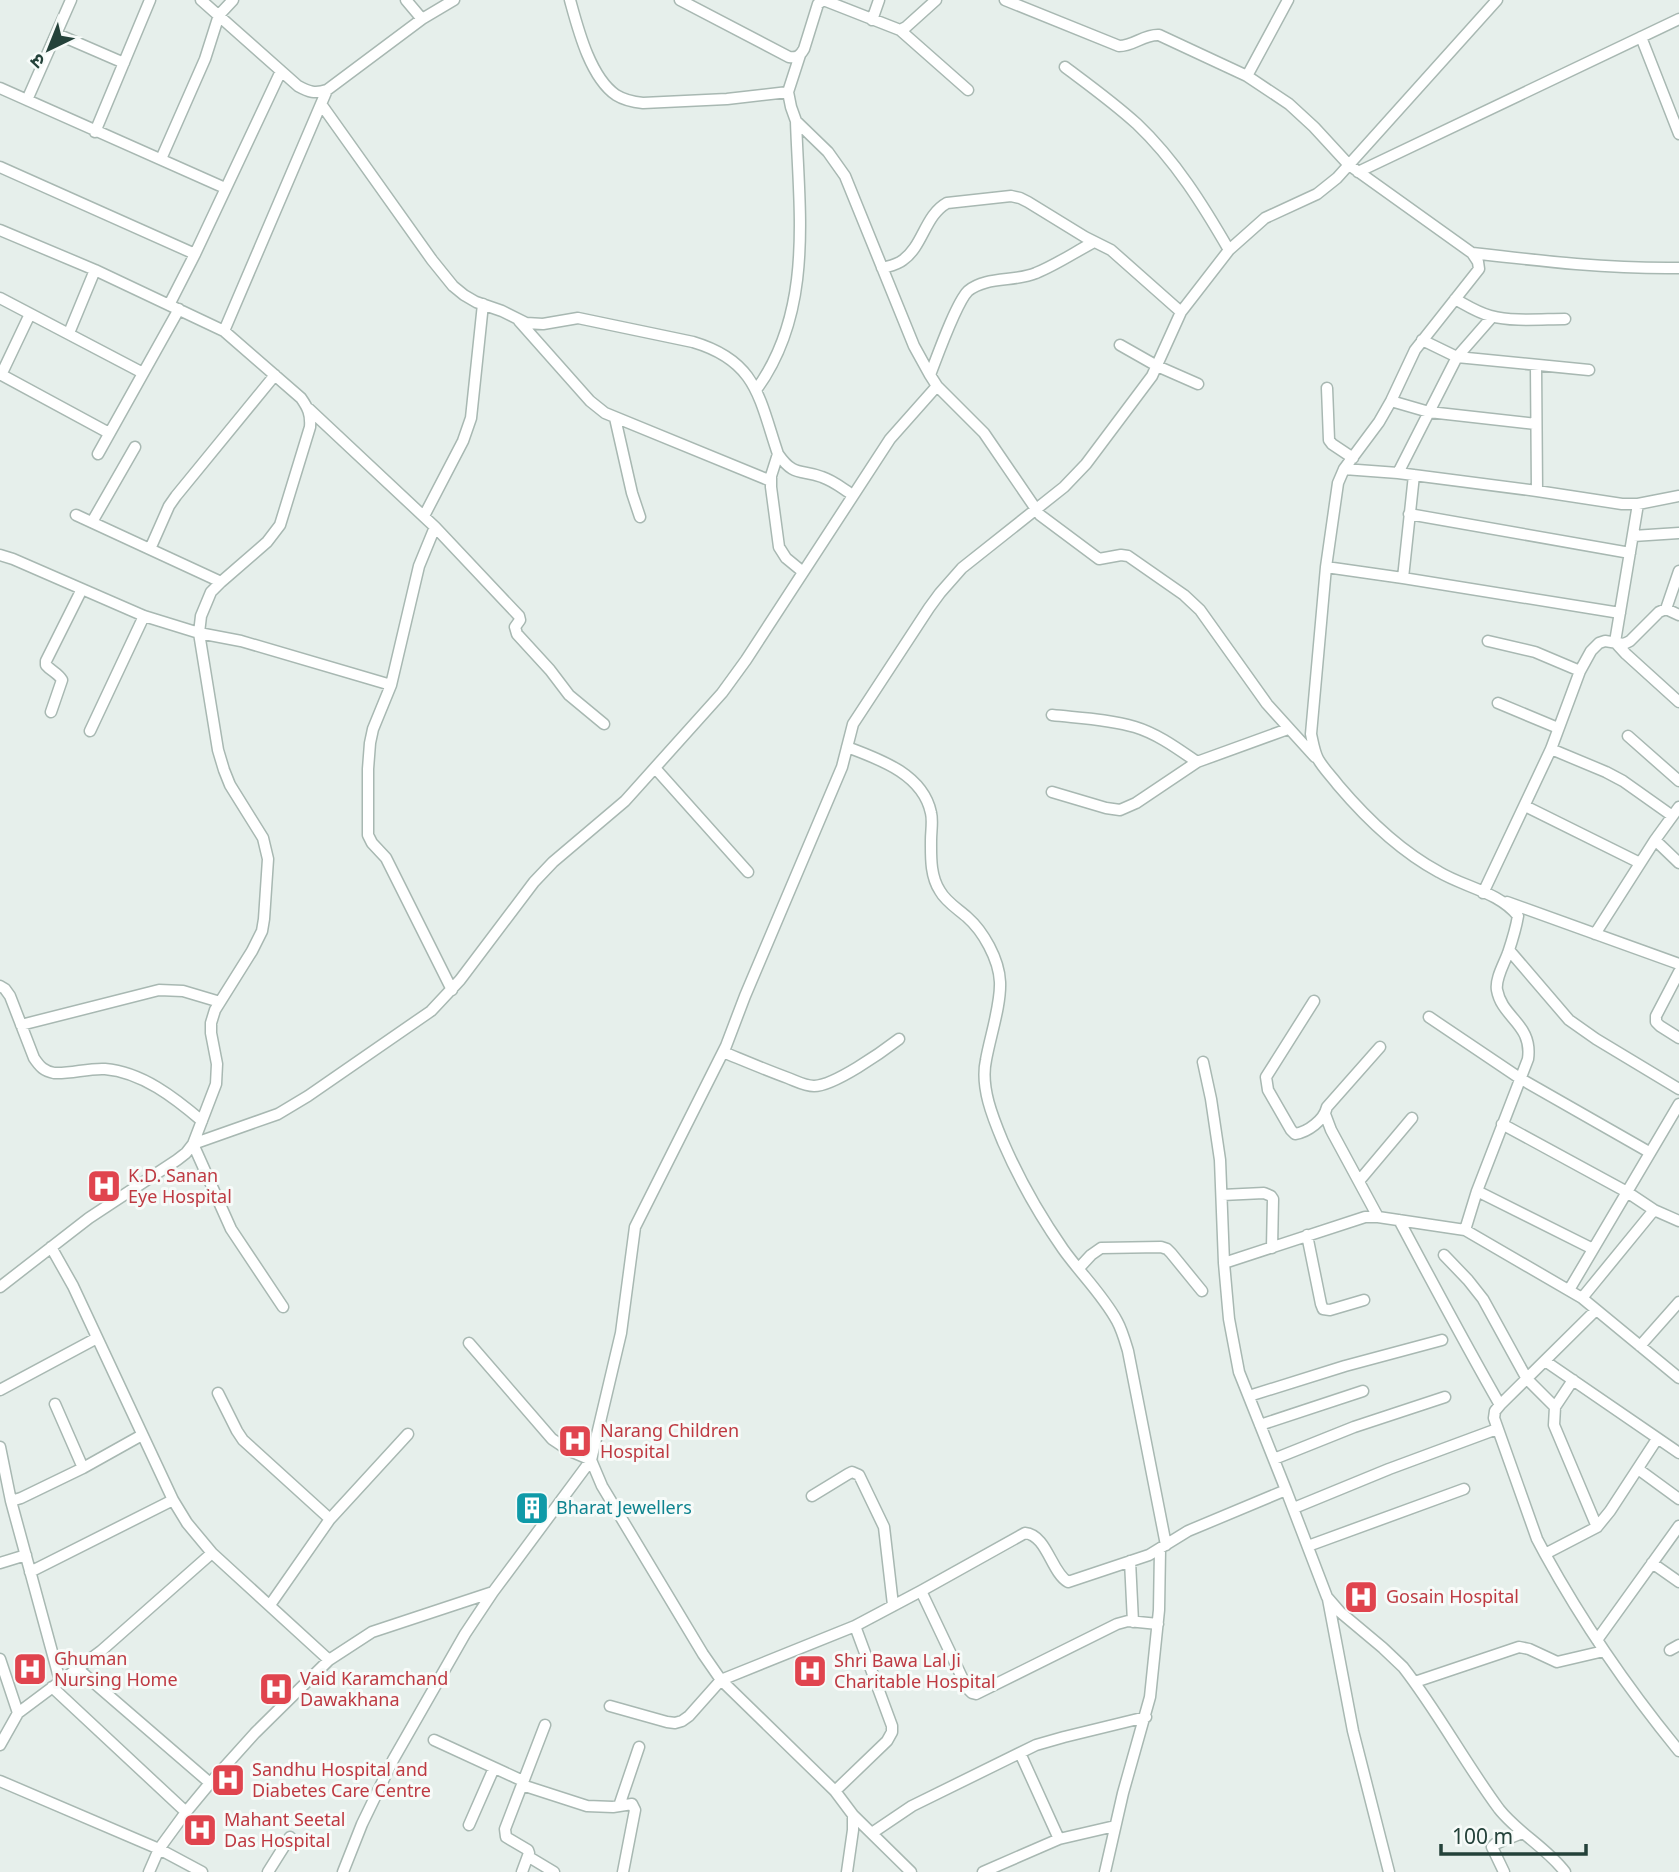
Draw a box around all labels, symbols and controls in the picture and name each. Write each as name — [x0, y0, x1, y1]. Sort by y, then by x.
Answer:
north arrow — [14, 14, 84, 84]
text: उ — [24, 48, 50, 75]
place label: K.D. Sanan Eye Hospital — [128, 1163, 232, 1208]
hospital icon: K.D. Sanan Eye Hospital — [85, 1167, 123, 1205]
place label: Narang Children Hospital — [600, 1418, 739, 1463]
hospital icon: Narang Children Hospital — [556, 1422, 594, 1460]
building icon: Bharat Jewellers — [513, 1489, 551, 1527]
place label: Bharat Jewellers — [556, 1495, 692, 1519]
hospital icon: Gosain Hospital — [1342, 1578, 1380, 1616]
place label: Gosain Hospital — [1386, 1584, 1519, 1608]
place label: Ghuman Nursing Home — [54, 1646, 178, 1691]
place label: Shri Bawa Lal Ji Charitable Hospital — [834, 1648, 996, 1693]
hospital icon: Ghuman Nursing Home — [11, 1650, 49, 1688]
hospital icon: Shri Bawa Lal Ji Charitable Hospital — [791, 1652, 829, 1690]
place label: Vaid Karamchand Dawakhana — [300, 1666, 448, 1711]
hospital icon: Vaid Karamchand Dawakhana — [257, 1670, 295, 1708]
place label: Sandhu Hospital and Diabetes Care Centre — [252, 1757, 431, 1802]
hospital icon: Sandhu Hospital and Diabetes Care Centre — [209, 1761, 247, 1799]
place label: Mahant Seetal Das Hospital — [224, 1807, 345, 1852]
hospital icon: Mahant Seetal Das Hospital — [181, 1811, 219, 1849]
scale bar — [1441, 1812, 1586, 1856]
text: 100 m — [1452, 1822, 1513, 1850]

